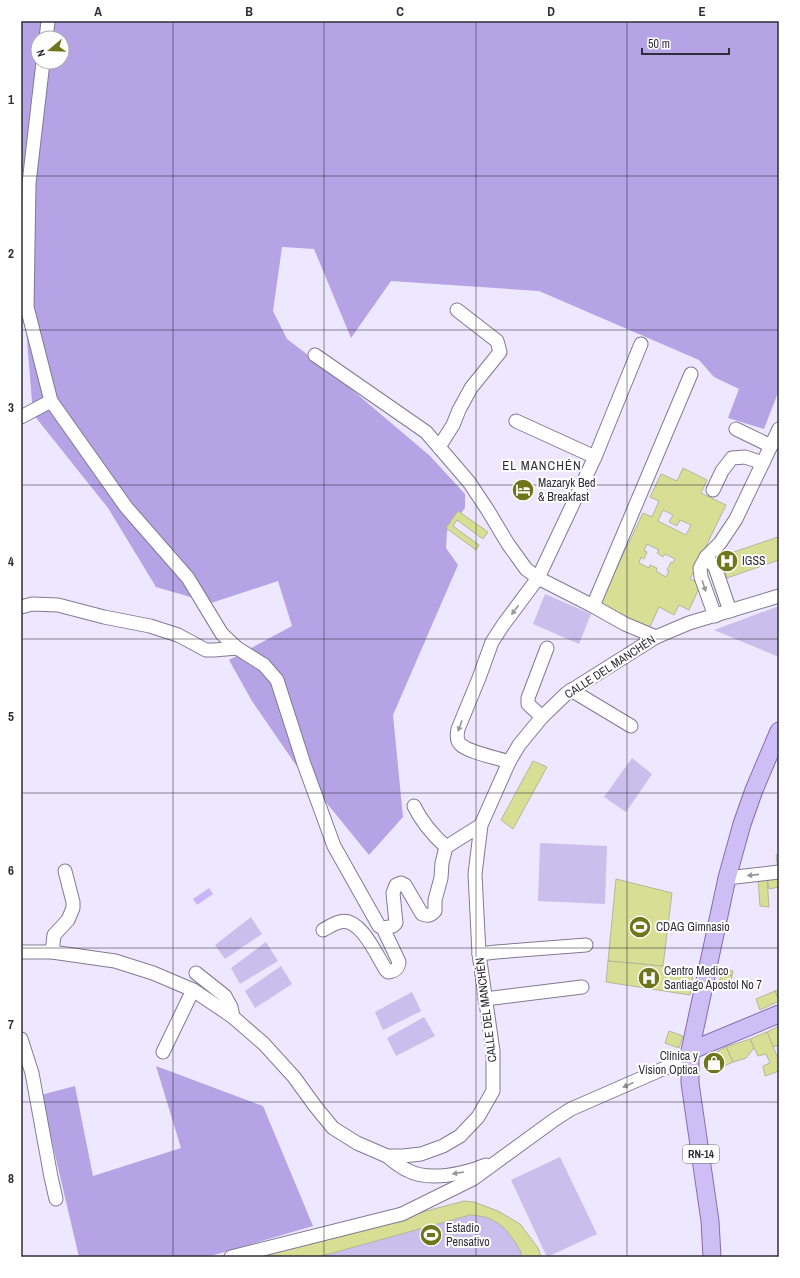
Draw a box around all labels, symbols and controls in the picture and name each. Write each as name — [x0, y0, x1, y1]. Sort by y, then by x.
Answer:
text: A — [94, 3, 102, 20]
text: B — [245, 3, 253, 20]
text: C — [396, 3, 404, 20]
text: D — [547, 3, 555, 20]
text: E — [698, 3, 706, 20]
north arrow — [30, 30, 70, 70]
scale bar — [642, 30, 729, 56]
text: 50 m — [648, 36, 670, 52]
text: N — [33, 48, 48, 59]
text: 1 — [8, 91, 14, 108]
text: 2 — [8, 245, 14, 262]
text: 3 — [8, 399, 14, 416]
district label: EL MANCHÉN — [502, 457, 582, 474]
place label: Mazaryk Bed & Breakfast — [538, 475, 595, 505]
hotel icon: Mazaryk Bed & Breakfast — [510, 477, 536, 503]
hospital icon: IGSS — [714, 548, 740, 574]
text: 4 — [8, 553, 14, 570]
place label: IGSS — [742, 553, 766, 569]
one-way arrow — [701, 580, 707, 592]
one-way arrow — [510, 604, 519, 615]
street label: CALLE DEL MANCHÉN — [562, 632, 658, 702]
text: 5 — [8, 708, 14, 725]
one-way arrow — [456, 721, 462, 733]
text: 6 — [8, 862, 14, 879]
one-way arrow — [747, 871, 759, 878]
sports icon: CDAG Gimnasio — [627, 914, 653, 940]
place label: CDAG Gimnasio — [656, 919, 730, 935]
street label: CALLE DEL MANCHÉN — [472, 957, 500, 1063]
place label: Centro Medico Santiago Apostol No 7 — [664, 963, 762, 993]
hospital icon: Centro Medico Santiago Apostol No 7 — [636, 965, 662, 991]
text: 7 — [8, 1016, 14, 1033]
place label: Clínica y Vision Optica — [639, 1048, 699, 1078]
shop icon: Clínica y Vision Optica — [701, 1050, 727, 1076]
one-way arrow — [622, 1082, 633, 1088]
road number: RN-14 — [683, 1145, 719, 1163]
text: 8 — [8, 1170, 14, 1187]
one-way arrow — [452, 1170, 464, 1176]
place label: Estadio Pensativo — [446, 1220, 490, 1250]
sports icon: Estadio Pensativo — [418, 1222, 444, 1248]

